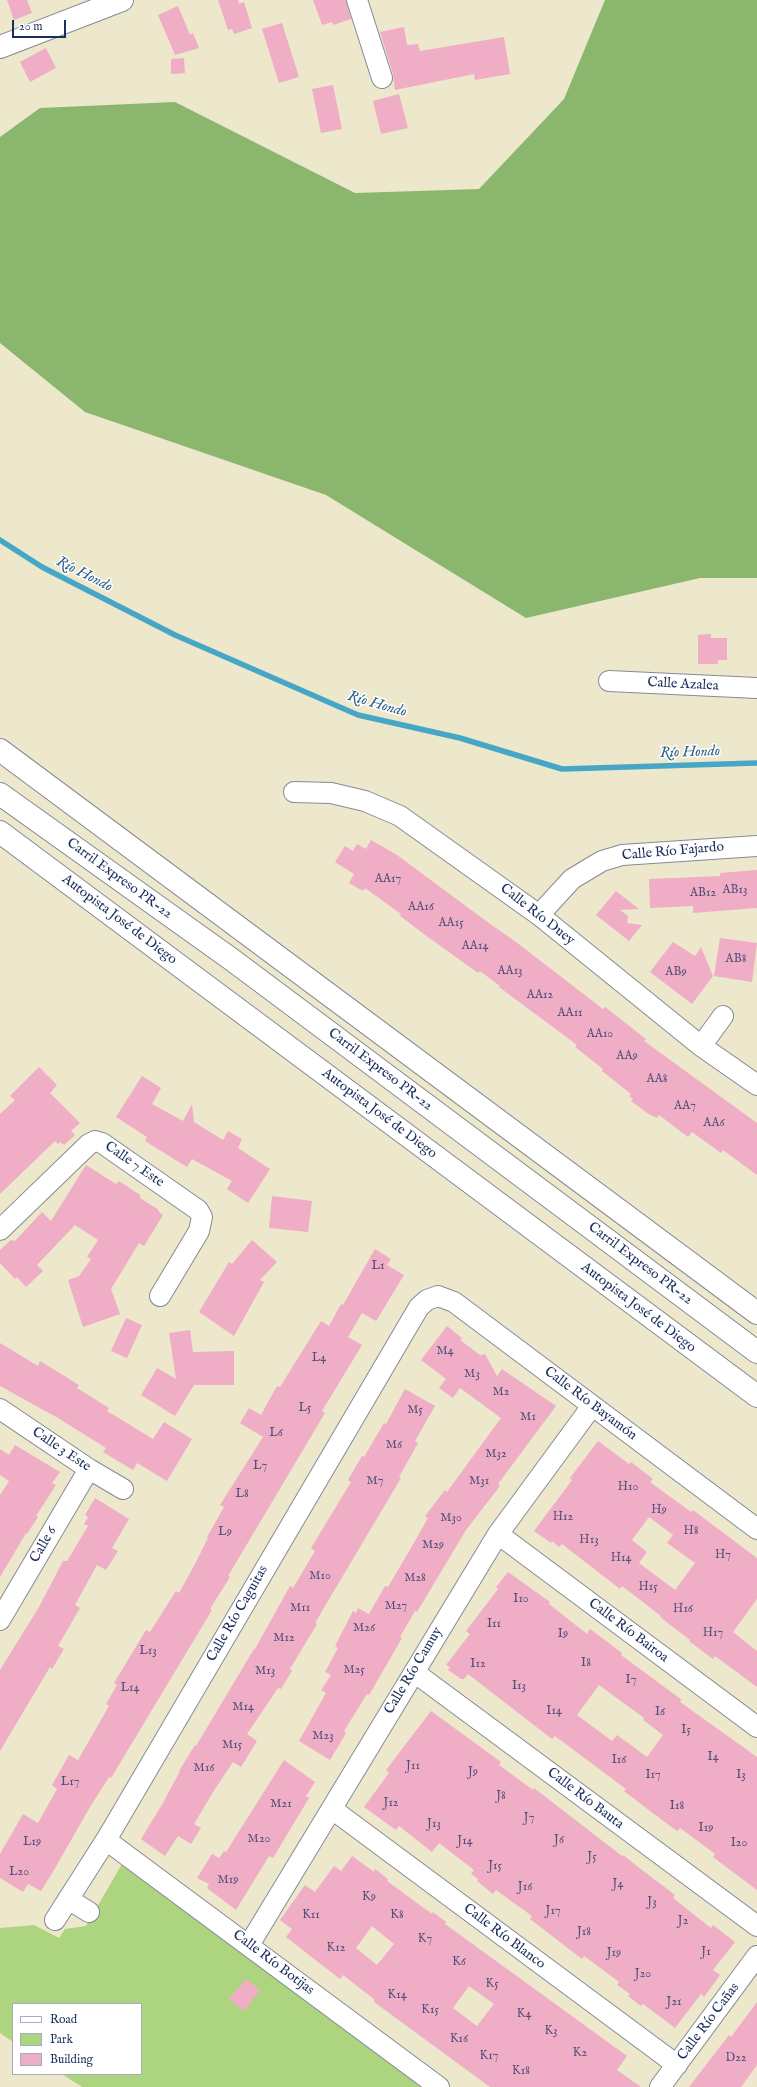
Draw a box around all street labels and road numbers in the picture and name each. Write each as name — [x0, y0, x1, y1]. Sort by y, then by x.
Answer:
street label: Calle Azalea — [647, 675, 719, 695]
street label: Carril Expreso PR-22 — [63, 835, 175, 923]
street label: Calle Río Fajardo — [621, 839, 725, 865]
street label: Autopista José de Diego — [58, 871, 180, 969]
street label: Calle Río Duey — [496, 881, 578, 949]
street label: Carril Expreso PR-22 — [324, 1025, 436, 1115]
street label: Autopista José de Diego — [318, 1065, 440, 1163]
street label: Calle 7 Este — [101, 1138, 167, 1192]
street label: Carril Expreso PR-22 — [584, 1219, 696, 1309]
street label: Autopista José de Diego — [577, 1259, 699, 1357]
street label: Calle Río Bayamón — [540, 1364, 640, 1444]
street label: Calle 3 Este — [28, 1424, 94, 1476]
street label: Calle 6 — [27, 1524, 61, 1566]
street label: Calle Río Caguitas — [204, 1563, 272, 1665]
street label: Calle Río Bairoa — [585, 1595, 671, 1667]
street label: Calle Río Camuy — [381, 1624, 447, 1718]
street label: Calle Río Bauta — [543, 1765, 627, 1833]
street label: Calle Río Blanco — [460, 1901, 548, 1973]
street label: Calle Río Botijas — [229, 1927, 317, 1999]
street label: Calle Río Cañas — [674, 1980, 744, 2064]

